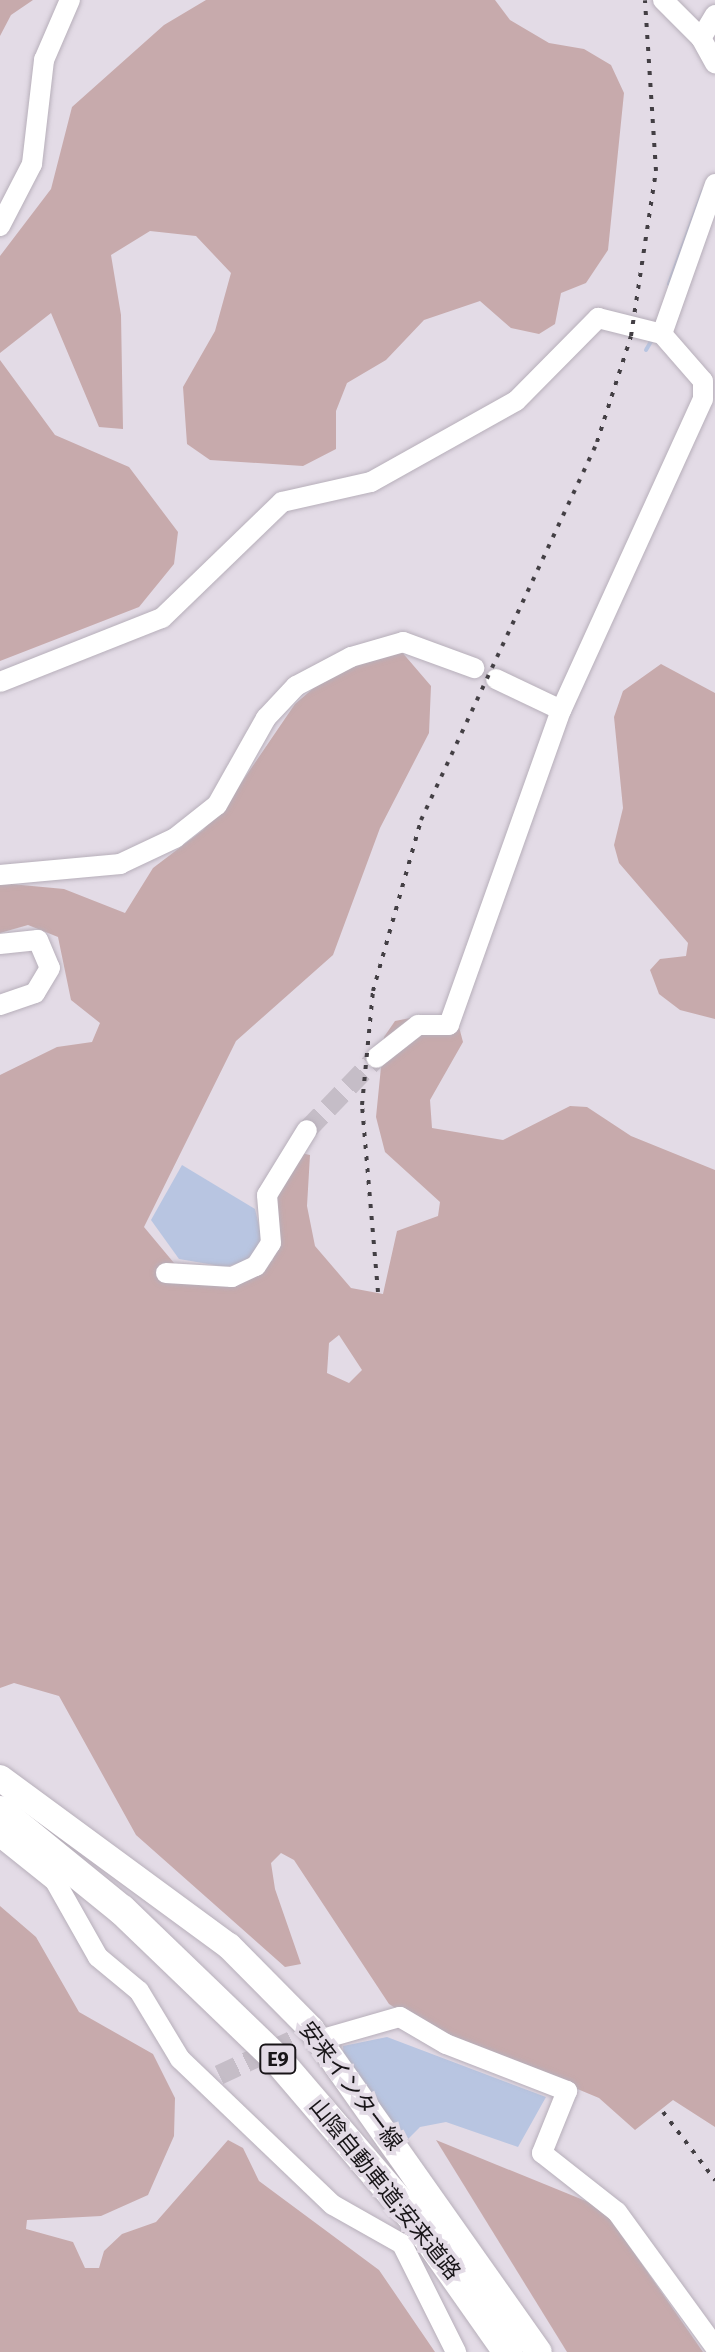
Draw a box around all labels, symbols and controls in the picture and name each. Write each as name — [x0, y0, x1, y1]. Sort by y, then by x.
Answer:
street label: 安来インター線 — [294, 2017, 408, 2155]
road number: E9 — [258, 2043, 298, 2075]
street label: 山陰自動車道;安来道路 — [304, 2093, 466, 2285]

